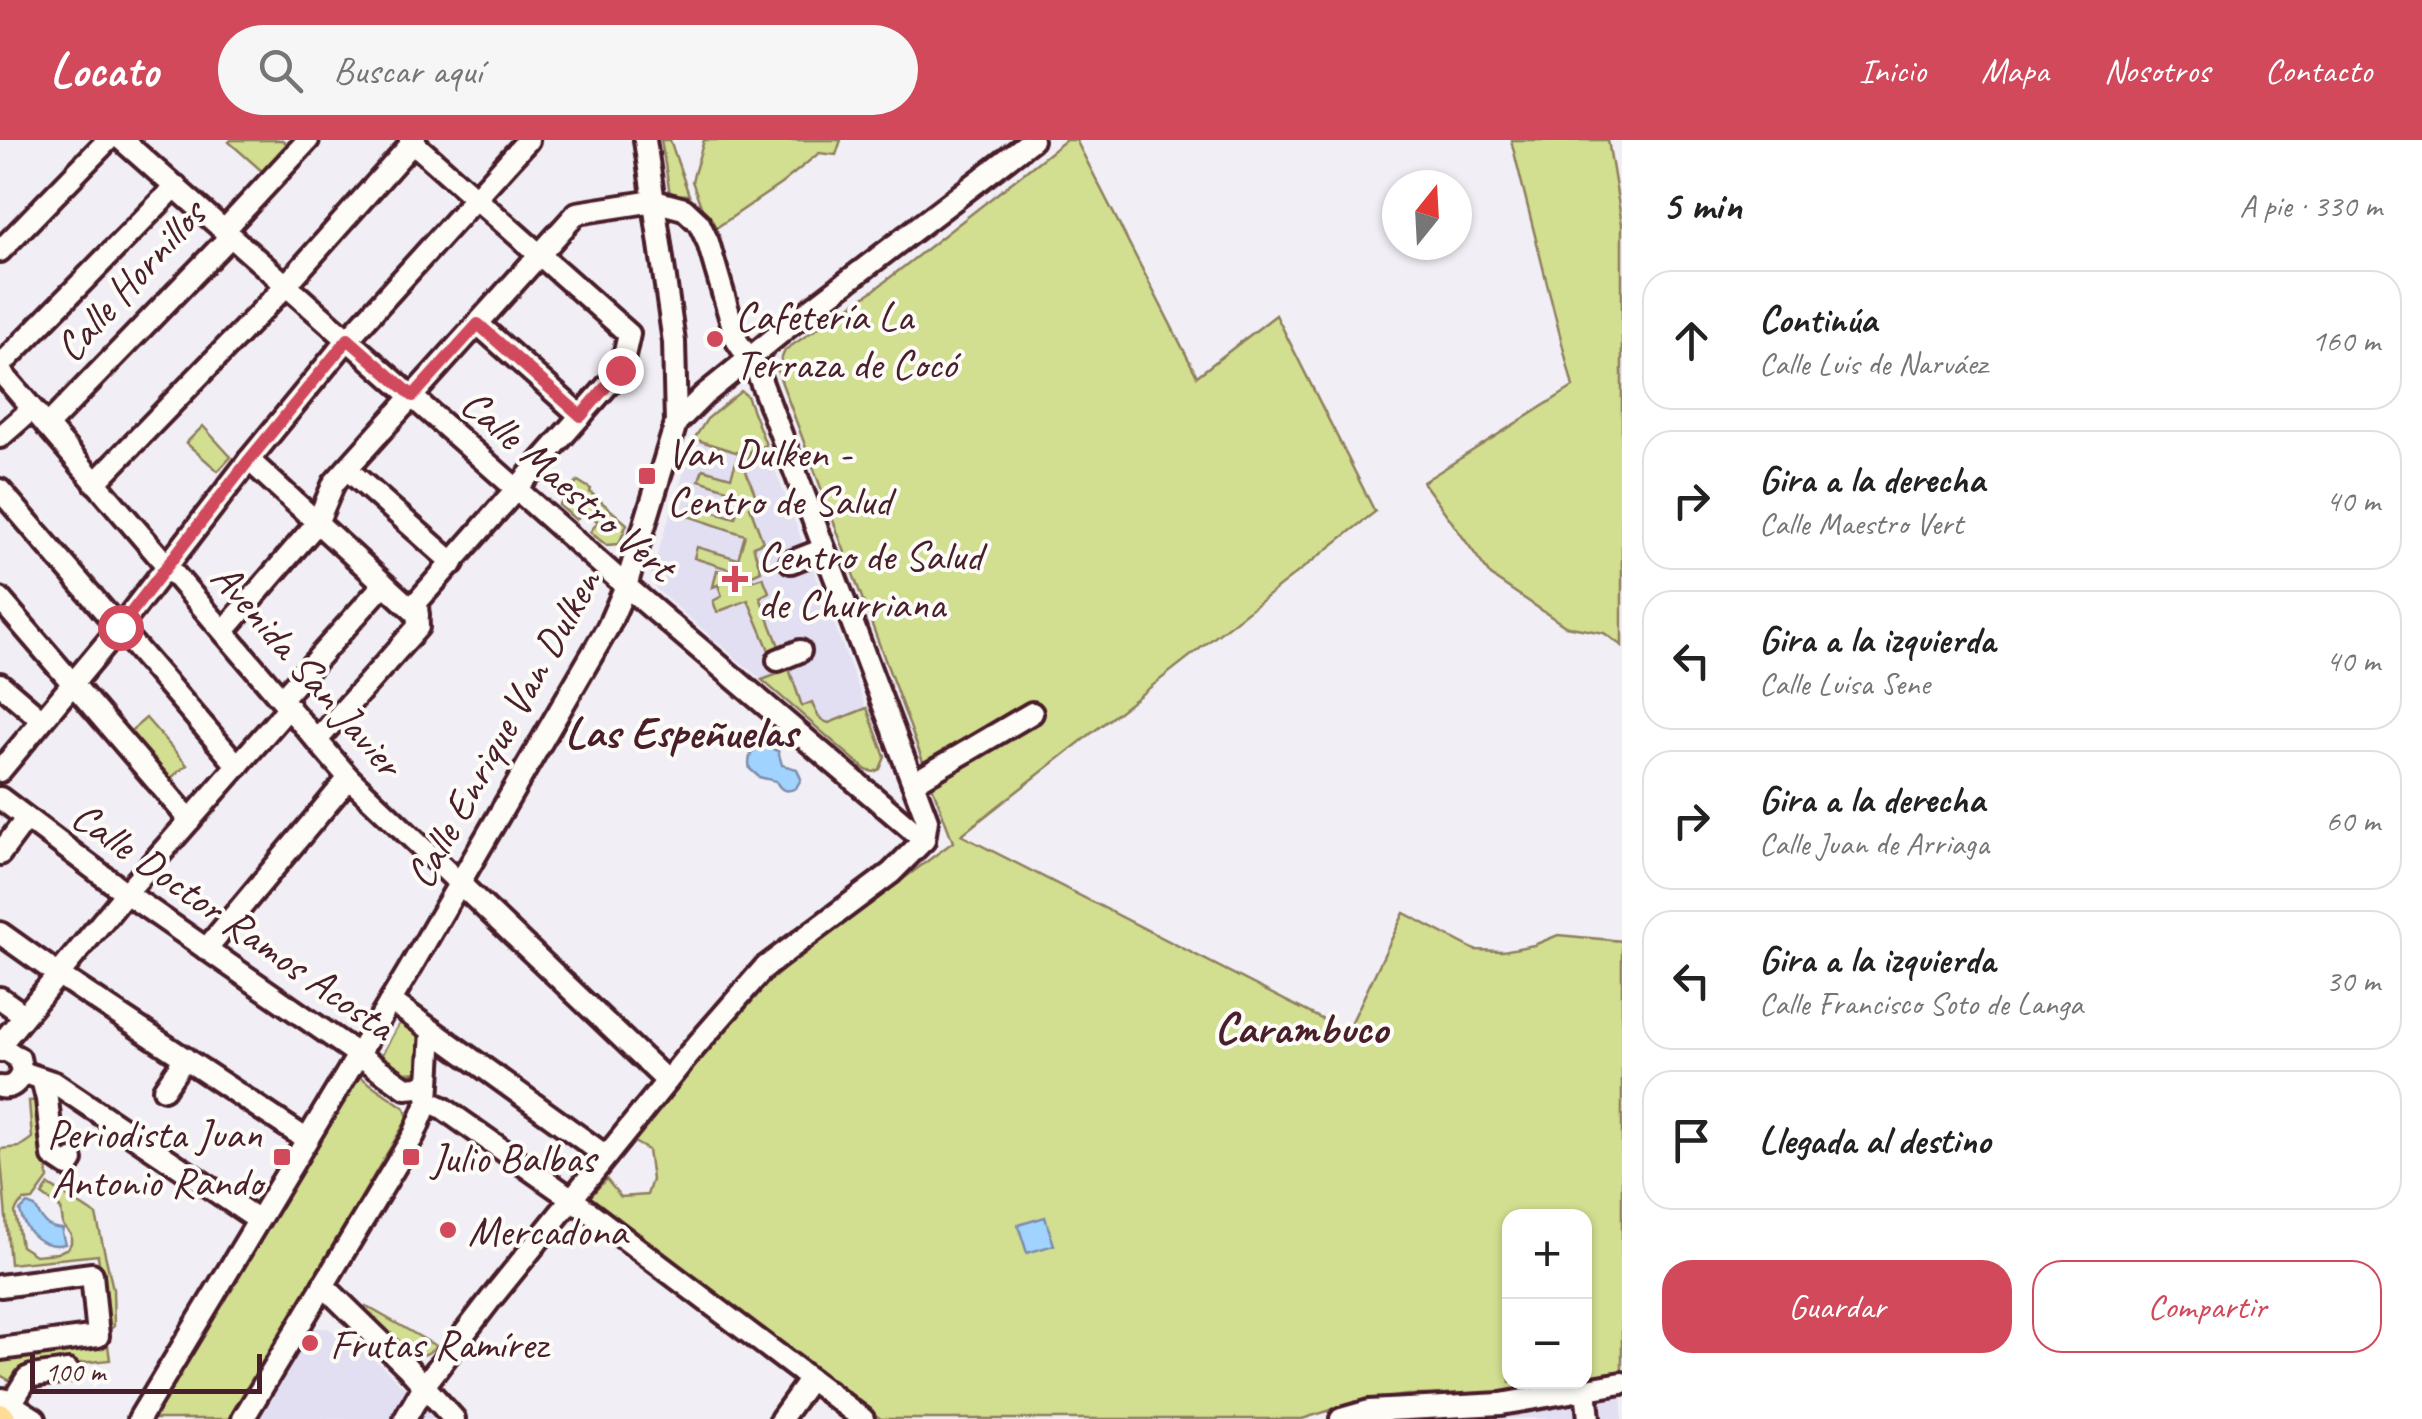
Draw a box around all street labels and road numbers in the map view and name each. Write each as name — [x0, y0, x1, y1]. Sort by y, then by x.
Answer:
street label: Calle Hornillos — [44, 186, 219, 373]
street label: Calle Maestro Vert — [450, 377, 689, 596]
street label: Avenida San Javier — [199, 552, 416, 790]
street label: Calle Enrique Van Dulken — [394, 558, 614, 897]
street label: Calle Doctor Ramos Acosta — [61, 790, 408, 1054]

